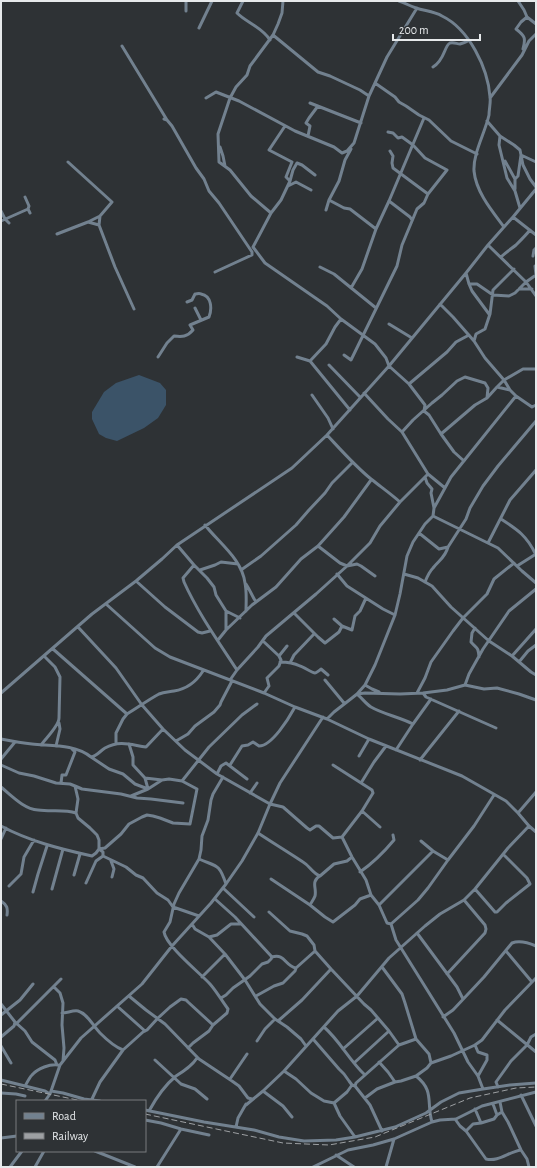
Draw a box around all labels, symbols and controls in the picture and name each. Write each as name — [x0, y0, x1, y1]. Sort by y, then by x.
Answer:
scale bar — [393, 16, 480, 42]
text: 200 m — [399, 24, 429, 36]
legend — [16, 1100, 146, 1152]
text: Road — [52, 1110, 76, 1122]
text: Railway — [52, 1130, 88, 1143]

